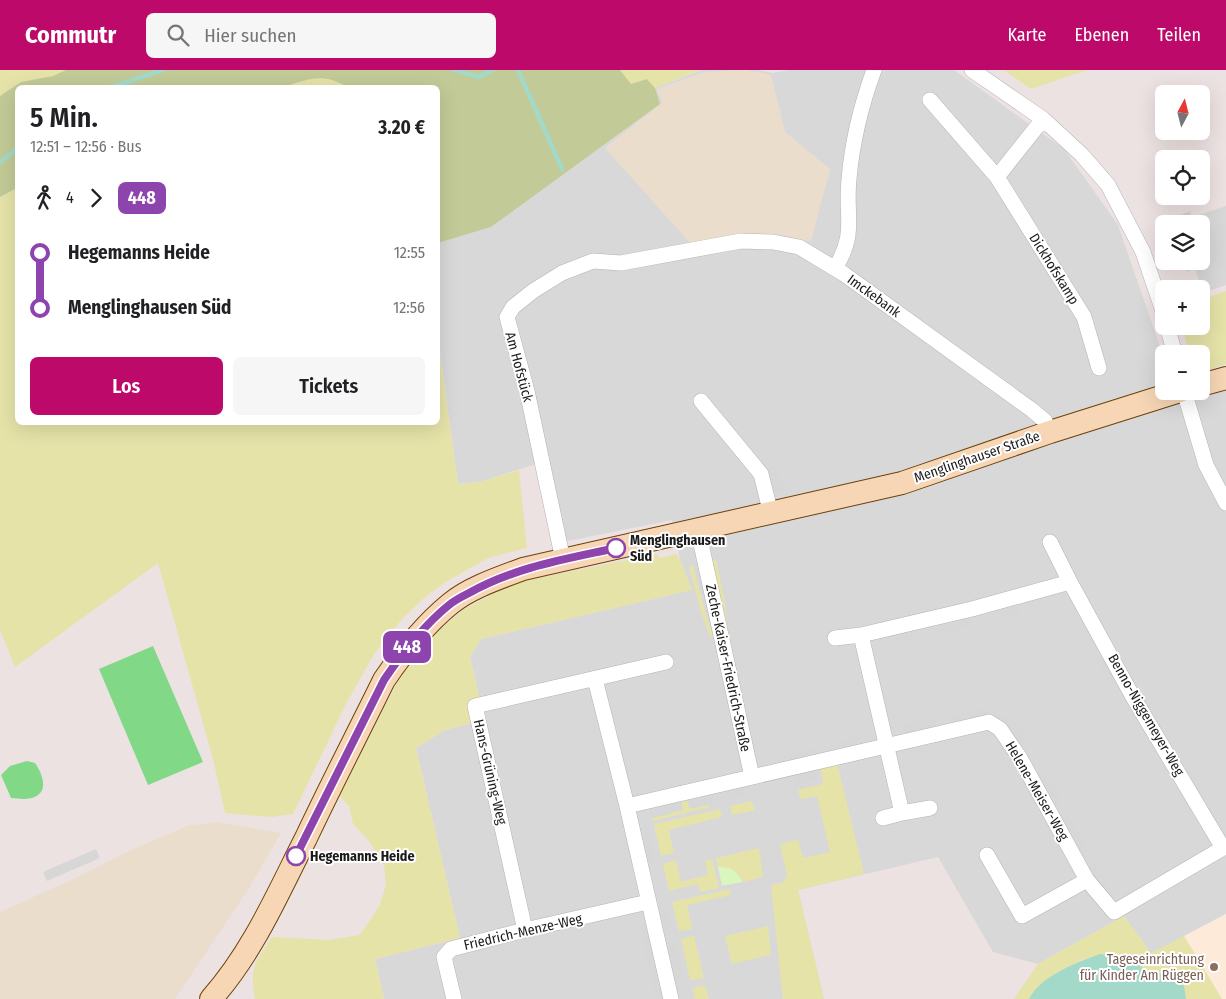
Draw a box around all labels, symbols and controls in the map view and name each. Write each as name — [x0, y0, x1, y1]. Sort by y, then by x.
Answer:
search box — [146, 13, 496, 58]
text: Commutr — [25, 21, 116, 49]
icon: search — [164, 21, 192, 49]
text: Hier suchen — [204, 24, 297, 47]
text: Karte — [1007, 24, 1046, 46]
text: Ebenen — [1074, 24, 1129, 46]
text: Teilen — [1157, 24, 1201, 46]
north arrow — [1155, 85, 1210, 140]
map controls — [1155, 85, 1210, 400]
text: 5 Min. — [30, 101, 98, 134]
text: 3.20 € — [378, 116, 425, 139]
text: 12:51 – 12:56 · Bus — [30, 137, 142, 156]
button: locate — [1155, 150, 1210, 205]
icon: walk — [30, 184, 58, 212]
icon: forward — [82, 184, 110, 212]
text: 448 — [128, 187, 156, 209]
text: 4 — [66, 188, 74, 207]
button: layers — [1155, 215, 1210, 270]
street label: Dickhofskamp — [1025, 230, 1083, 308]
text: Hegemanns Heide — [68, 241, 210, 264]
text: 12:55 — [394, 243, 425, 262]
street label: Imckebank — [844, 271, 904, 321]
button: + — [1155, 280, 1210, 335]
text: Menglinghausen Süd — [68, 296, 231, 319]
text: 12:56 — [393, 298, 425, 317]
street label: Am Hofstück — [501, 330, 537, 404]
button: − — [1155, 345, 1210, 400]
button: Los — [30, 357, 223, 415]
button: Tickets — [233, 357, 425, 415]
street label: Menglinghauser Straße — [912, 427, 1042, 487]
place label: Menglinghausen Süd — [630, 532, 725, 565]
marker: Menglinghausen Süd — [606, 538, 626, 558]
street label: Zeche-Kaiser-Friedrich-Straße — [702, 583, 754, 753]
line badge: 448 — [378, 631, 436, 663]
text: 448 — [393, 636, 421, 658]
street label: Benno-Niggemeyer-Weg — [1104, 651, 1188, 779]
street label: Hans-Grüning-Weg — [470, 718, 510, 827]
street label: Helene-Meiser-Weg — [1002, 738, 1073, 844]
marker: Hegemanns Heide — [286, 846, 306, 866]
place label: Hegemanns Heide — [310, 848, 415, 865]
street label: Friedrich-Menze-Weg — [462, 910, 584, 954]
place label: Tageseinrichtung für Kinder Am Rüggen — [1080, 951, 1204, 984]
marker: Tageseinrichtung für Kinder Am Rüggen — [1208, 961, 1220, 973]

